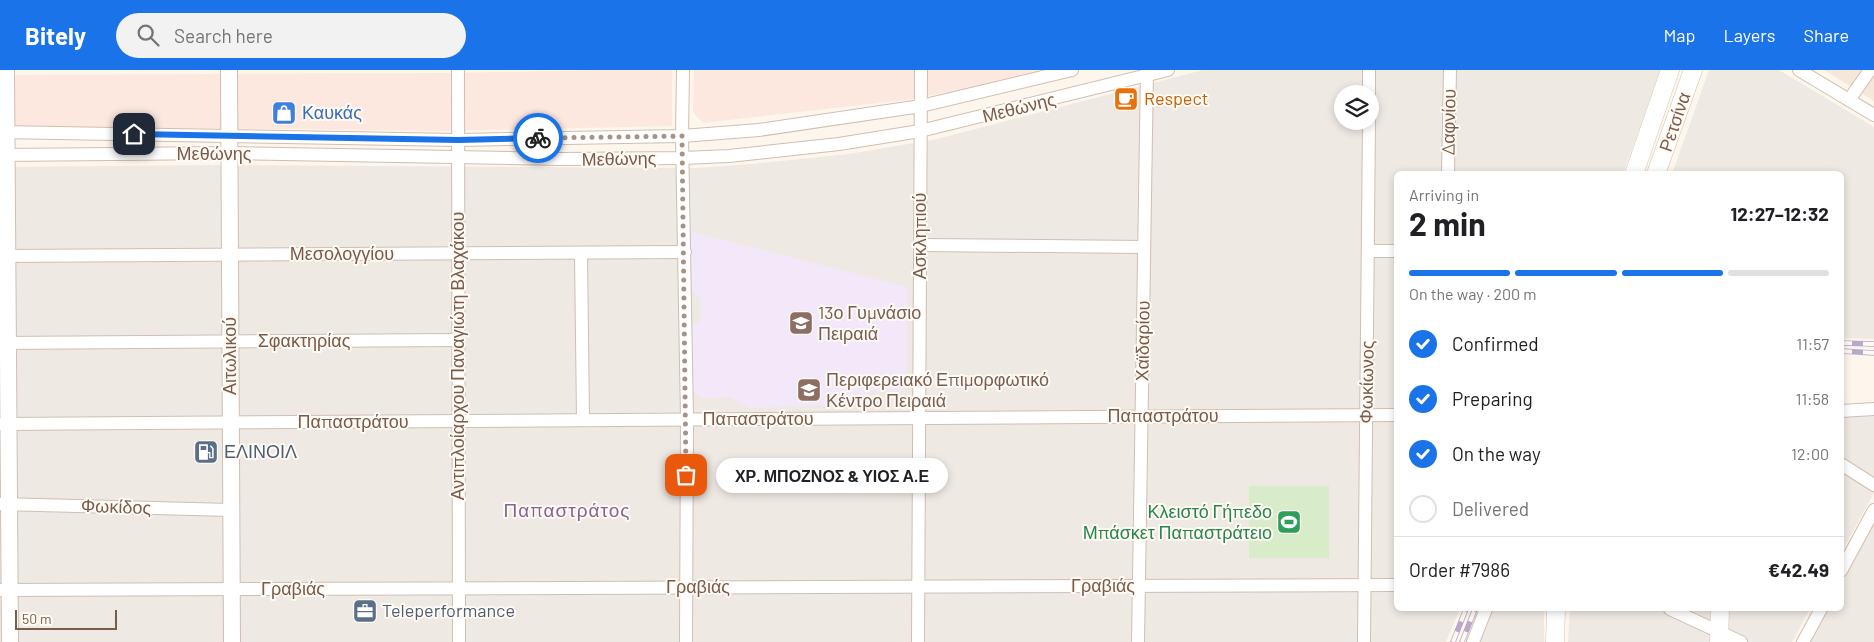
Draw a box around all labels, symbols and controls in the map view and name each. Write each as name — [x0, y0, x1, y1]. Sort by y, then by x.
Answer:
search box — [116, 13, 466, 58]
text: Bitely — [25, 21, 86, 50]
icon: search — [134, 21, 162, 49]
text: Search here — [174, 24, 273, 47]
text: Map — [1663, 24, 1695, 46]
text: Layers — [1723, 24, 1776, 46]
text: Share — [1804, 24, 1849, 46]
map controls — [1334, 85, 1379, 130]
button: layers — [1334, 85, 1379, 130]
cafe icon: Respect — [1113, 86, 1139, 112]
street label: Μεθώνης — [980, 87, 1058, 127]
place label: Respect — [1144, 87, 1208, 109]
street label: Δαφνίου — [1436, 89, 1460, 155]
street label: Ρετσίνα — [1654, 89, 1694, 154]
shop icon: Καυκάς — [271, 100, 297, 126]
place label: Καυκάς — [302, 101, 362, 123]
pin — [113, 113, 155, 155]
courier — [513, 113, 563, 163]
icon: home — [120, 120, 148, 148]
icon: bike — [524, 124, 552, 152]
street label: Μεθώνης — [177, 142, 252, 164]
street label: Μεθώνης — [581, 146, 657, 170]
text: Arriving in — [1409, 185, 1479, 204]
street label: Ασκληπιού — [908, 193, 930, 279]
text: 12:27–12:32 — [1730, 202, 1829, 225]
text: 2 min — [1409, 204, 1486, 242]
street label: Αντιπλοίαρχου Παναγιώτη Βλαχάκου — [446, 212, 468, 500]
street label: Μεσολογγίου — [290, 242, 394, 264]
text: On the way · 200 m — [1409, 284, 1537, 303]
street label: Χαϊδαρίου — [1130, 300, 1154, 382]
place label: 13ο Γυμνάσιο Πειραιά — [818, 301, 921, 344]
school or university icon: 13ο Γυμνάσιο Πειραιά — [788, 310, 814, 336]
street label: Αιτωλικού — [218, 317, 240, 395]
street label: Σφακτηρίας — [258, 329, 351, 351]
icon: check — [1409, 330, 1437, 358]
text: Confirmed — [1452, 332, 1539, 355]
text: 11:57 — [1797, 334, 1829, 353]
street label: Φωκίωνος — [1354, 340, 1378, 424]
place label: Περιφερειακό Επιμορφωτικό Κέντρο Πειραιά — [826, 368, 1049, 411]
school or university icon: Περιφερειακό Επιμορφωτικό Κέντρο Πειραιά — [796, 377, 822, 403]
icon: check — [1409, 385, 1437, 413]
text: Preparing — [1452, 387, 1533, 410]
text: 11:58 — [1796, 389, 1829, 408]
street label: Παπαστράτου — [1107, 404, 1219, 426]
street label: Παπαστράτου — [702, 407, 814, 429]
street label: Παπαστράτου — [297, 410, 409, 432]
fuel station icon: ΕΛΙΝΟΙΛ — [193, 439, 219, 465]
place label: ΕΛΙΝΟΙΛ — [224, 440, 297, 462]
icon: check — [1409, 440, 1437, 468]
text: On the way — [1452, 442, 1541, 465]
text: 12:00 — [1791, 444, 1829, 463]
pin — [665, 454, 707, 496]
callout: ΧΡ. ΜΠΟΖΝΟΣ & ΥΙΟΣ Α.Ε — [716, 458, 948, 492]
icon: bag — [672, 461, 700, 489]
text: ΧΡ. ΜΠΟΖΝΟΣ & ΥΙΟΣ Α.Ε — [735, 466, 929, 485]
street label: Φωκίδος — [81, 494, 152, 518]
text: Delivered — [1452, 497, 1529, 520]
district label: Παπαστράτος — [504, 498, 630, 521]
place label: Κλειστό Γήπεδο Μπάσκετ Παπαστράτειο — [1083, 500, 1272, 543]
sports icon: Κλειστό Γήπεδο Μπάσκετ Παπαστράτειο — [1276, 509, 1302, 535]
text: Order #7986 — [1409, 558, 1510, 581]
text: €42.49 — [1768, 558, 1829, 581]
street label: Γραβιάς — [1071, 574, 1135, 596]
street label: Γραβιάς — [666, 575, 730, 597]
street label: Γραβιάς — [261, 577, 325, 599]
office icon: Teleperformance — [352, 598, 378, 624]
place label: Teleperformance — [382, 599, 515, 621]
scale bar — [15, 607, 118, 630]
text: 50 m — [22, 610, 51, 627]

